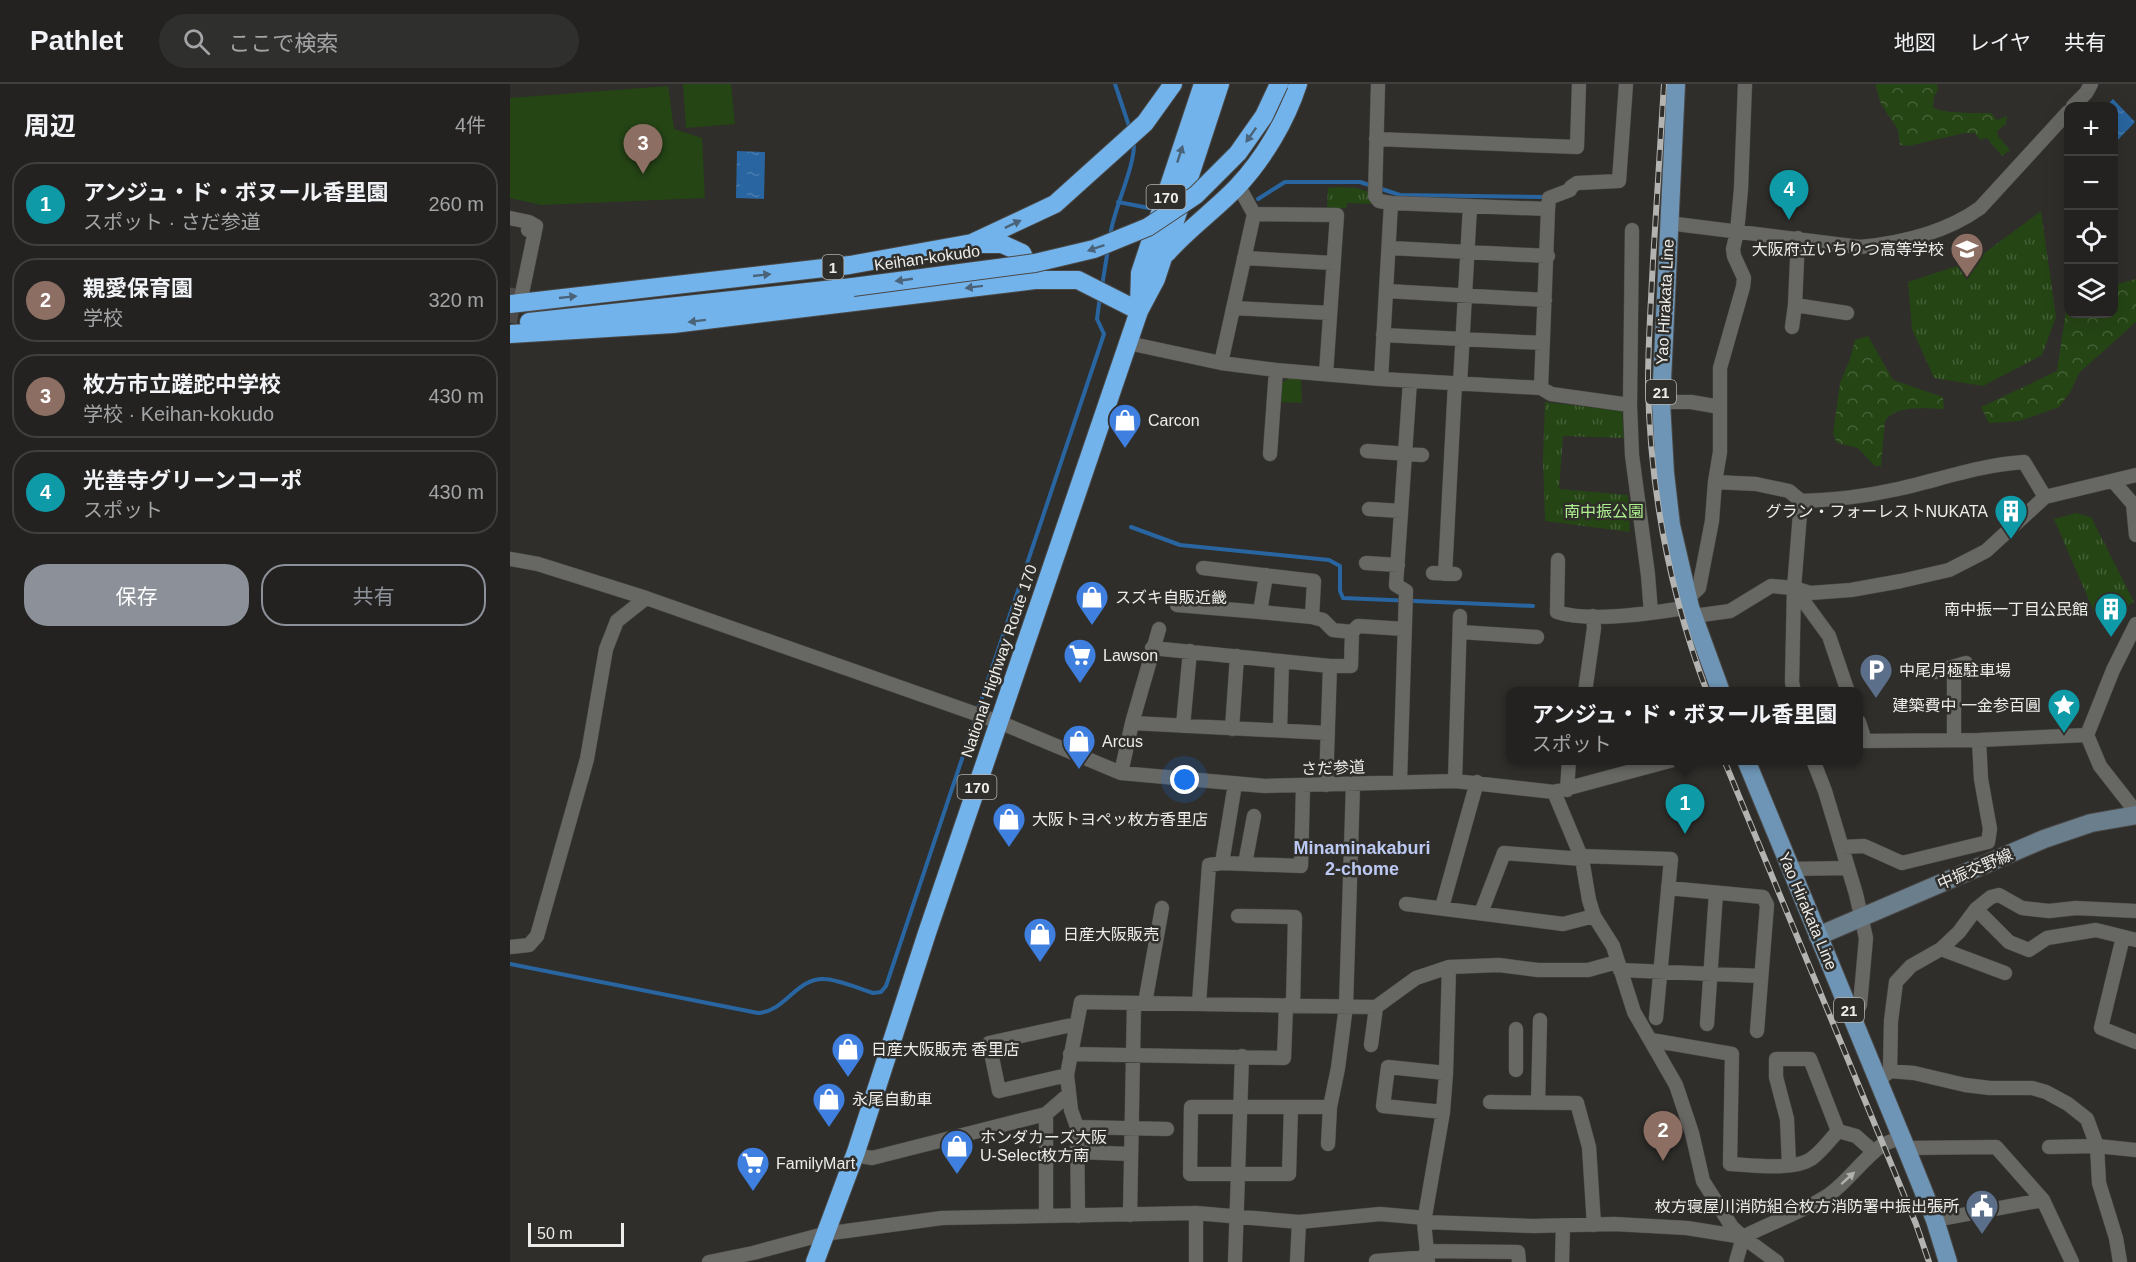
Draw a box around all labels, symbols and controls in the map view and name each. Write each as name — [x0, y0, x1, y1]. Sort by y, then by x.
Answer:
search box — [159, 14, 579, 68]
text: Pathlet — [30, 25, 123, 56]
icon: search — [180, 25, 213, 58]
text: ここで検索 — [228, 31, 338, 56]
text: 地図 — [1894, 31, 1936, 54]
text: レイヤ — [1969, 31, 2031, 54]
text: 共有 — [2064, 31, 2106, 54]
map controls — [2064, 102, 2118, 318]
button: + — [2064, 102, 2118, 156]
text: 周辺 — [24, 111, 76, 141]
text: 4件 — [455, 114, 486, 136]
pin: 3 — [624, 124, 662, 174]
one-way arrow — [1246, 127, 1257, 143]
one-way arrow — [1176, 145, 1185, 163]
button: − — [2064, 156, 2118, 210]
pin: 4 — [1770, 170, 1808, 220]
text: アンジュ・ド・ボヌール香里園 — [83, 180, 389, 205]
road number: 170 — [1146, 185, 1186, 209]
text: 1 — [40, 193, 51, 215]
text: 260 m — [428, 193, 484, 215]
button: locate — [2064, 210, 2118, 264]
text: スポット · さだ参道 — [83, 211, 261, 233]
one-way arrow — [1005, 220, 1022, 229]
school or university icon: 大阪府立いちりつ高等学校 — [1949, 231, 1985, 278]
street label: Yao Hirakata Line — [1653, 239, 1677, 365]
place label: 大阪府立いちりつ高等学校 — [1752, 241, 1944, 258]
street label: Keihan-kokudo — [873, 242, 981, 274]
one-way arrow — [1087, 243, 1105, 253]
road number: 1 — [822, 255, 844, 279]
button: layers — [2064, 264, 2118, 318]
one-way arrow — [752, 270, 771, 280]
text: 親愛保育園 — [83, 276, 193, 301]
one-way arrow — [895, 276, 914, 285]
one-way arrow — [964, 282, 983, 292]
text: 2 — [40, 289, 51, 311]
text: 320 m — [428, 289, 484, 311]
one-way arrow — [559, 292, 578, 302]
text: 学校 — [83, 307, 123, 329]
one-way arrow — [687, 316, 706, 326]
text: 枚方市立蹉跎中学校 — [83, 372, 281, 397]
road number: 21 — [1646, 380, 1676, 404]
text: 3 — [40, 385, 51, 407]
text: 430 m — [428, 385, 484, 407]
shop icon: Carcon — [1107, 402, 1143, 449]
text: 学校 · Keihan-kokudo — [83, 403, 274, 425]
place label: Carcon — [1148, 412, 1200, 429]
text: 光善寺グリーンコーポ — [83, 468, 302, 493]
text: 4 — [40, 481, 51, 503]
text: 430 m — [428, 481, 484, 503]
building icon: グラン・フォーレストNUKATA — [1993, 493, 2029, 540]
text: スポット — [83, 499, 163, 521]
park label: 南中振公園 — [1564, 503, 1644, 520]
place label: グラン・フォーレストNUKATA — [1765, 503, 1988, 520]
street label: National Highway Route 170 — [958, 562, 1040, 760]
button: 保存 — [24, 564, 249, 626]
button: 共有 — [261, 564, 486, 626]
shop icon: スズキ自販近畿 — [1074, 579, 1110, 626]
place label: スズキ自販近畿 — [1115, 589, 1227, 606]
building icon: 南中振一丁目公民館 — [2093, 591, 2129, 638]
place label: 南中振一丁目公民館 — [1944, 601, 2088, 618]
supermarket icon: Lawson — [1062, 637, 1098, 684]
place label: Lawson — [1103, 647, 1158, 664]
parking icon: 中尾月極駐車場 — [1858, 652, 1894, 699]
place label: 中尾月極駐車場 — [1899, 662, 2011, 679]
popup — [1506, 687, 1863, 765]
place icon: 建築費中 一金参百圓 — [2046, 687, 2082, 734]
place label: 建築費中 一金参百圓 — [1893, 697, 2041, 714]
text: アンジュ・ド・ボヌール香里園 — [1532, 702, 1837, 727]
shop icon: Arcus — [1061, 723, 1097, 770]
place label: Arcus — [1102, 733, 1143, 750]
text: スポット — [1532, 733, 1612, 755]
street label: さだ参道 — [1301, 758, 1365, 778]
your location — [1170, 765, 1199, 794]
road number: 170 — [958, 775, 996, 799]
pin: 1 — [1666, 784, 1704, 834]
shop icon: 大阪トヨペッ枚方香里店 — [991, 801, 1027, 848]
place label: 大阪トヨペッ枚方香里店 — [1032, 811, 1208, 828]
district label: Minaminakaburi 2-chome — [1293, 838, 1431, 879]
street label: 中振交野線 — [1935, 846, 2015, 892]
street label: Yao Hirakata Line — [1776, 850, 1840, 972]
shop icon: 日産大阪販売 — [1022, 916, 1058, 963]
place label: 日産大阪販売 — [1063, 926, 1159, 943]
road number: 21 — [1834, 998, 1864, 1022]
shop icon: 日産大阪販売 香里店 — [830, 1031, 866, 1078]
place label: 日産大阪販売 香里店 — [871, 1041, 1019, 1058]
shop icon: 永尾自動車 — [811, 1081, 847, 1128]
place label: 永尾自動車 — [852, 1091, 932, 1108]
pin: 2 — [1644, 1112, 1682, 1161]
shop icon: ホンダカーズ大阪 U-Select枚方南 — [939, 1128, 975, 1175]
place label: ホンダカーズ大阪 U-Select枚方南 — [980, 1129, 1107, 1164]
supermarket icon: FamilyMart — [735, 1145, 771, 1192]
place label: FamilyMart — [776, 1155, 856, 1172]
one-way arrow — [1841, 1171, 1856, 1185]
public building icon: 枚方寝屋川消防組合枚方消防署中振出張所 — [1964, 1188, 2000, 1235]
place label: 枚方寝屋川消防組合枚方消防署中振出張所 — [1655, 1198, 1959, 1215]
scale bar — [528, 1220, 624, 1248]
text: 50 m — [537, 1225, 573, 1242]

